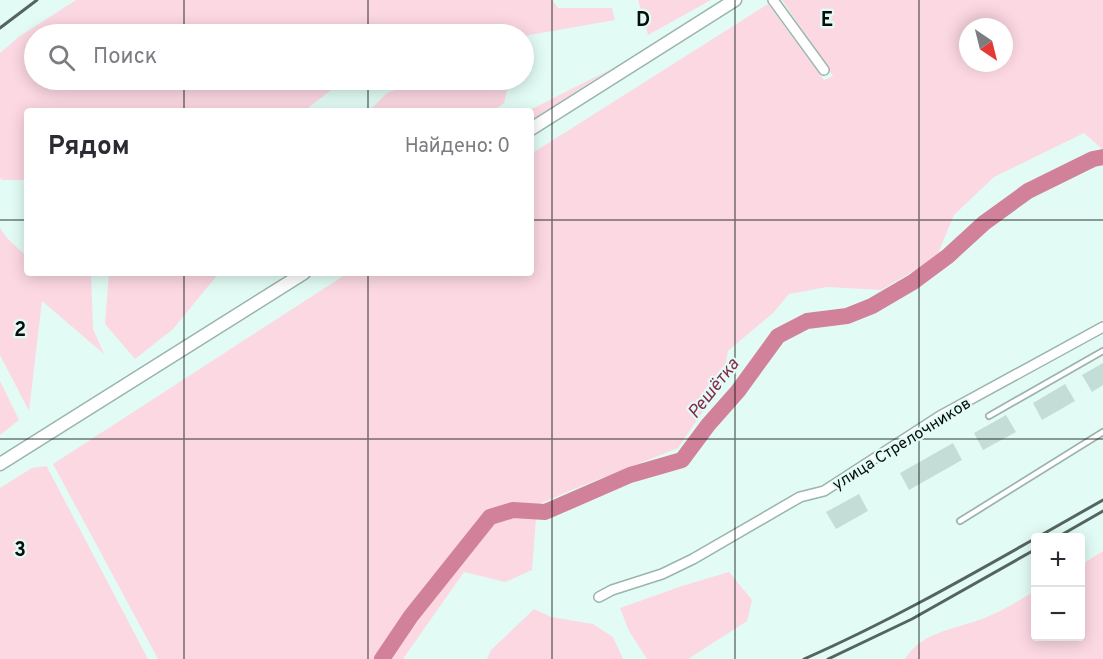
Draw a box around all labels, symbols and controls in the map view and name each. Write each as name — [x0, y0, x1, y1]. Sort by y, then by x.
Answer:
text: D — [636, 8, 650, 34]
text: E — [821, 8, 833, 34]
north arrow — [959, 18, 1013, 72]
search box — [24, 24, 534, 90]
icon: search — [45, 41, 78, 74]
text: Поиск — [93, 44, 157, 71]
text: Рядом — [48, 131, 130, 164]
text: Найдено: 0 — [405, 134, 510, 160]
text: 2 — [14, 318, 26, 344]
water label: Решётка — [683, 353, 745, 424]
street label: улица Стрелочников — [829, 394, 975, 495]
map controls — [1031, 533, 1085, 641]
button: + — [1031, 533, 1085, 587]
text: 3 — [14, 538, 26, 564]
button: − — [1031, 587, 1085, 641]

